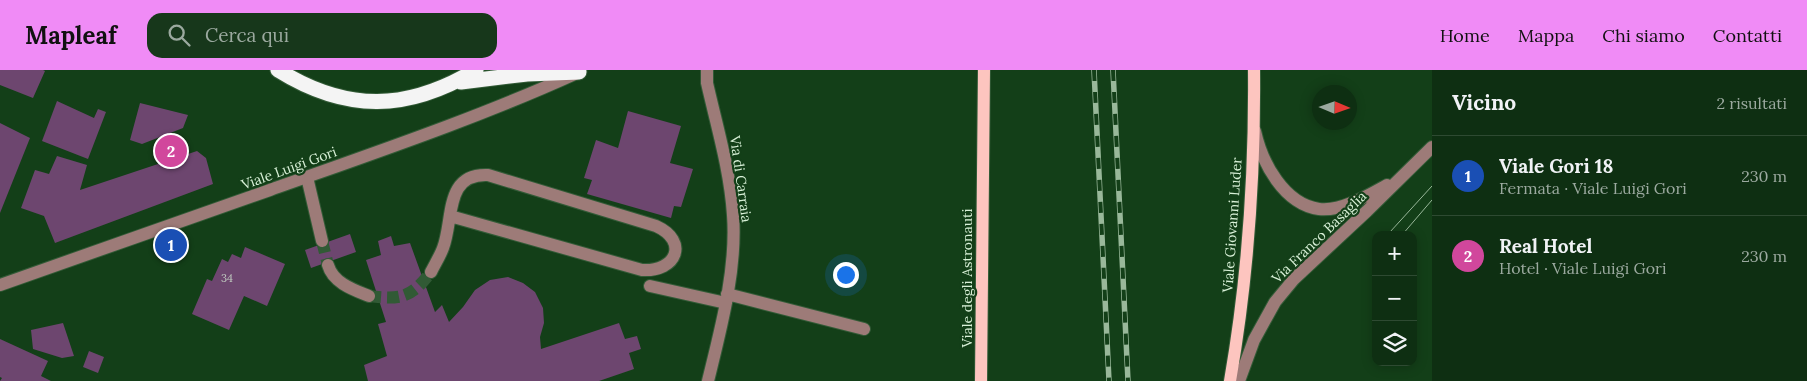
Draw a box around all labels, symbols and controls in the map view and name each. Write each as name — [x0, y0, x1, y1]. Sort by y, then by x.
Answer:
search box — [147, 13, 497, 58]
text: Mapleaf — [25, 20, 117, 51]
icon: search — [165, 21, 193, 49]
text: Cerca qui — [205, 23, 289, 47]
text: Home — [1440, 24, 1490, 47]
text: Mappa — [1518, 24, 1574, 47]
text: Chi siamo — [1602, 24, 1685, 47]
text: Contatti — [1713, 24, 1782, 47]
north arrow — [1312, 85, 1357, 130]
text: Vicino — [1452, 89, 1516, 116]
text: 2 risultati — [1716, 93, 1787, 113]
pin: 2 — [155, 132, 187, 170]
street label: Via di Carraia — [726, 134, 756, 223]
street label: Viale Luigi Gori — [238, 142, 339, 194]
text: Viale Gori 18 — [1499, 154, 1613, 178]
street label: Viale Giovanni Luder — [1218, 157, 1246, 294]
text: 1 — [1465, 166, 1471, 186]
text: 230 m — [1741, 166, 1787, 186]
text: Fermata · Viale Luigi Gori — [1499, 178, 1687, 198]
street label: Via Franco Basaglia — [1267, 187, 1370, 288]
street label: Viale degli Astronauti — [958, 209, 976, 348]
pin: 1 — [155, 226, 187, 264]
map controls — [1372, 231, 1417, 366]
button: + — [1372, 231, 1417, 276]
text: Real Hotel — [1499, 234, 1592, 258]
text: 2 — [1464, 246, 1472, 266]
text: 230 m — [1741, 246, 1787, 266]
text: Hotel · Viale Luigi Gori — [1499, 258, 1667, 278]
your location — [833, 262, 859, 288]
house number: 34 — [221, 271, 233, 285]
button: − — [1372, 276, 1417, 321]
button: layers — [1372, 321, 1417, 366]

